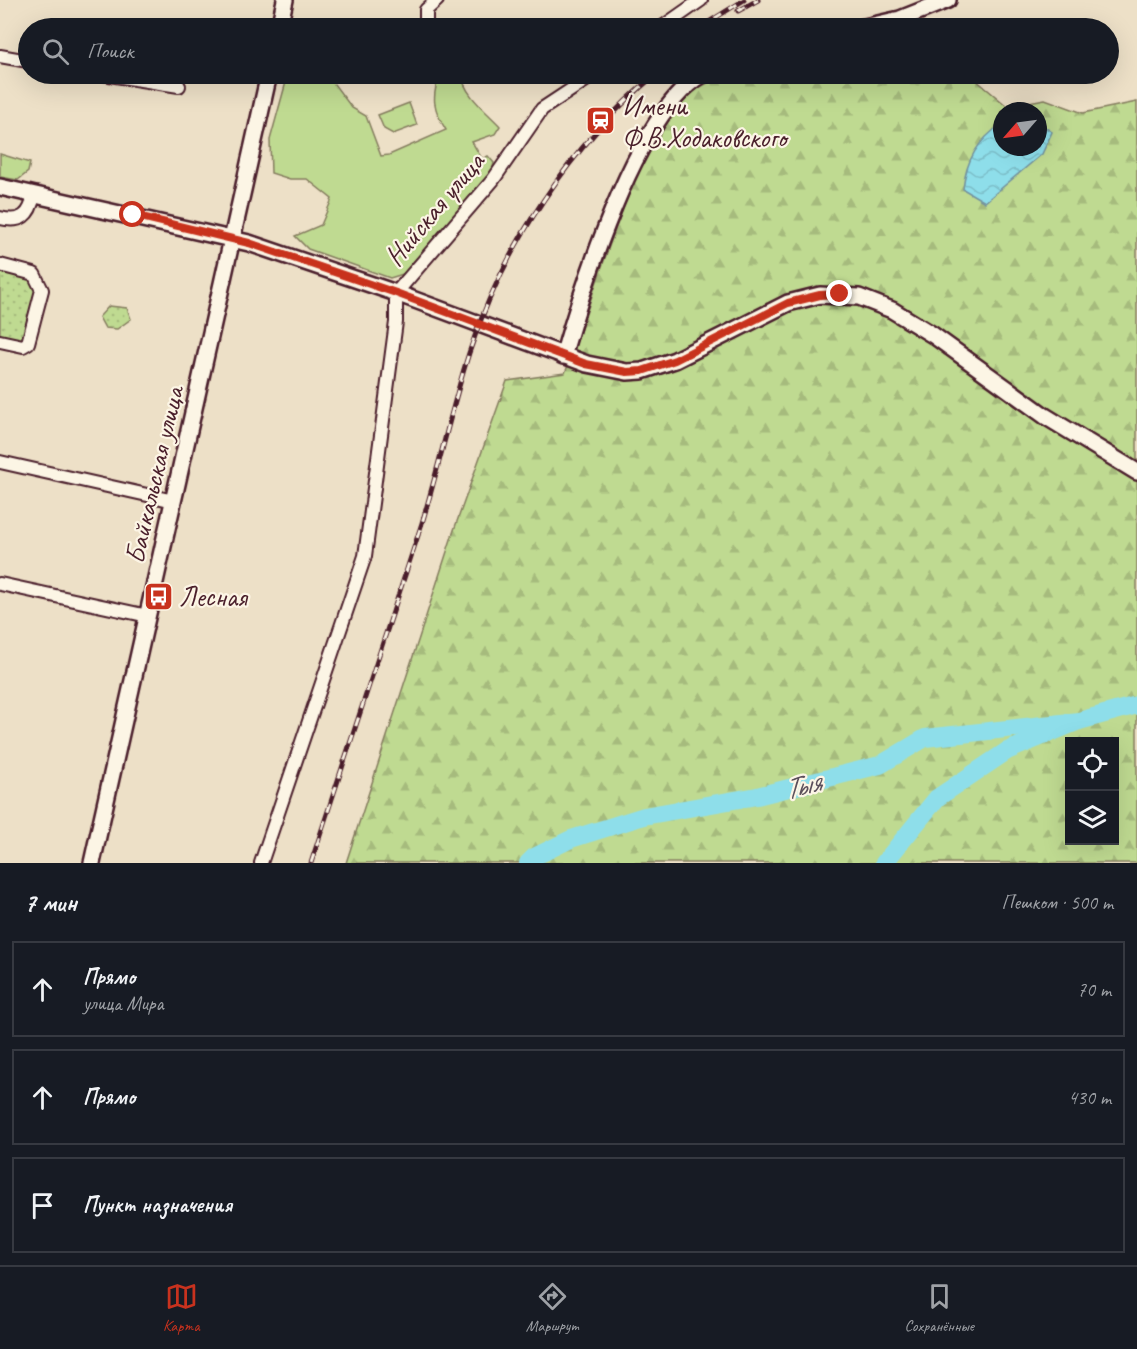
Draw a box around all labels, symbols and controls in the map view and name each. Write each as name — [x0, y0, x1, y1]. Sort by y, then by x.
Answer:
search box — [18, 18, 1119, 84]
icon: search — [39, 35, 72, 68]
text: Поиск — [87, 37, 133, 65]
place label: Имени Ф.В.Ходаковского — [622, 88, 790, 155]
north arrow — [993, 102, 1047, 156]
station icon: Имени Ф.В.Ходаковского — [585, 105, 617, 137]
street label: Нийская улица — [376, 144, 493, 273]
route start — [119, 201, 145, 227]
route end — [826, 280, 852, 306]
street label: Байкальская улица — [117, 381, 192, 567]
place label: Лесная — [179, 579, 249, 614]
bus stop icon: Лесная — [142, 580, 174, 612]
map controls — [1065, 737, 1119, 845]
button: locate — [1065, 737, 1119, 791]
water label: Тыя — [780, 761, 828, 808]
button: layers — [1065, 791, 1119, 845]
text: 7 мин — [24, 886, 77, 919]
text: Пешком · 500 m — [1001, 890, 1113, 915]
text: Прямо — [83, 963, 135, 991]
icon: ahead — [26, 973, 59, 1006]
text: 70 m — [1077, 977, 1111, 1002]
text: улица Мира — [83, 991, 163, 1016]
icon: ahead — [26, 1081, 59, 1114]
text: Прямо — [83, 1083, 135, 1111]
text: 430 m — [1068, 1085, 1111, 1110]
icon: arrive — [26, 1189, 59, 1222]
text: Пункт назначения — [83, 1191, 232, 1219]
tab: Карта — [163, 1280, 200, 1336]
tab: Маршрут — [526, 1280, 578, 1336]
tab: Сохранённые — [904, 1280, 974, 1336]

